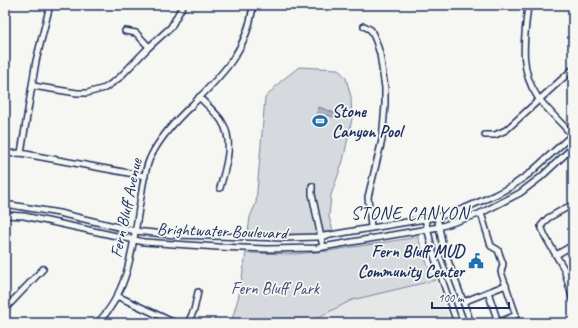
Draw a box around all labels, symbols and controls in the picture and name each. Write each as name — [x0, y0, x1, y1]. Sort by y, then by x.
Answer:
place label: Stone Canyon Pool — [332, 101, 406, 142]
sports icon: Stone Canyon Pool — [311, 112, 329, 130]
street label: Fern Bluff Avenue — [105, 155, 147, 259]
district label: STONE CANYON — [351, 202, 472, 224]
street label: Brightwater Boulevard — [157, 218, 291, 244]
place label: Fern Bluff MUD Community Center — [358, 241, 466, 282]
public building icon: Fern Bluff MUD Community Center — [467, 252, 485, 270]
park label: Fern Bluff Park — [231, 278, 321, 299]
scale bar — [432, 284, 509, 310]
text: 100 m — [438, 290, 465, 306]

